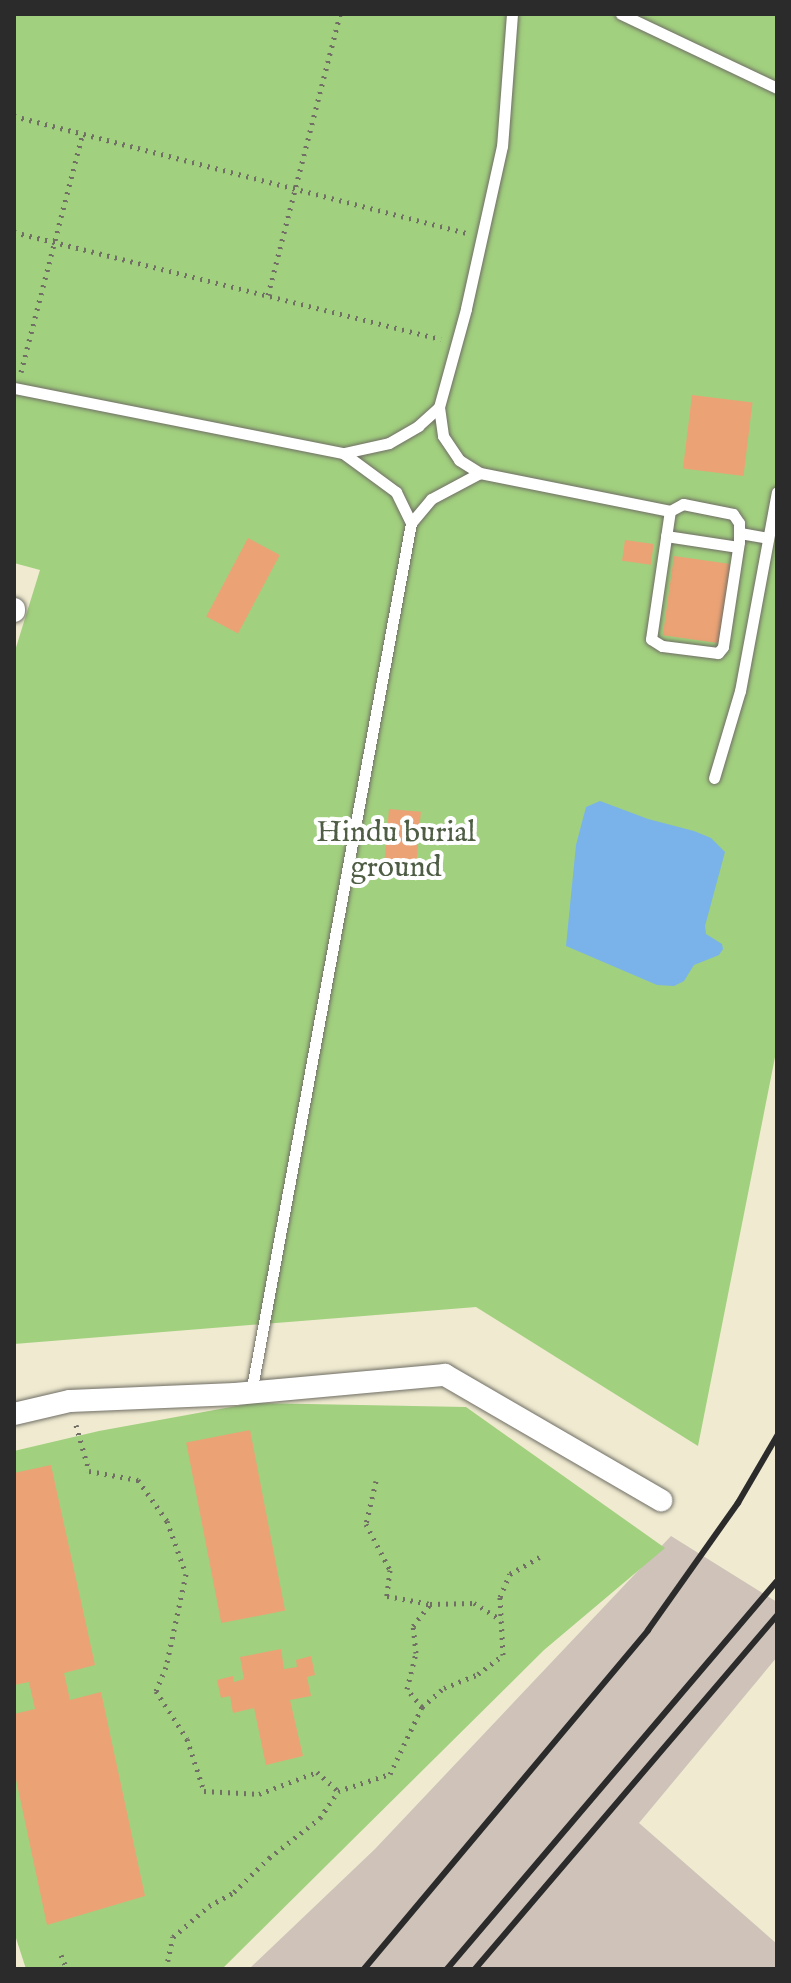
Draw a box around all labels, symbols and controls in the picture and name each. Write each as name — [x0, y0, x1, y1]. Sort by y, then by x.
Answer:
park label: Hindu burial ground — [316, 815, 476, 886]

